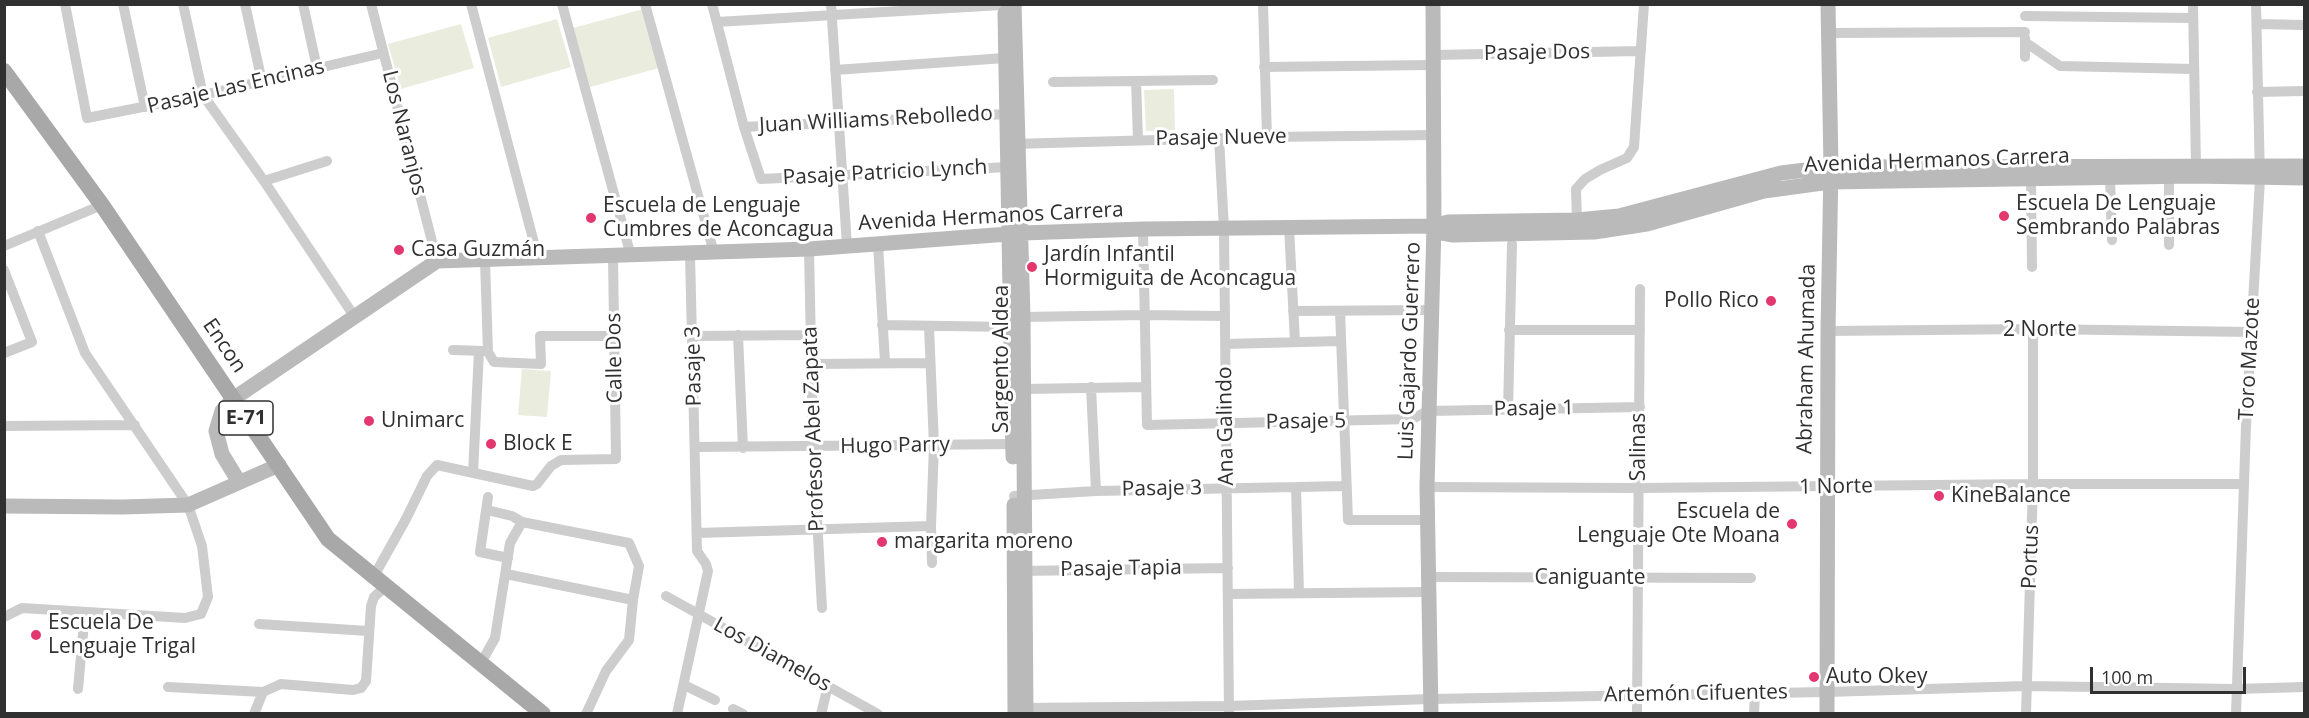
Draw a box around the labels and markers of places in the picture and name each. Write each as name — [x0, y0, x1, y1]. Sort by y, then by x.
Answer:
place label: Escuela De Lenguaje Sembrando Palabras — [2016, 191, 2220, 241]
place label: Escuela de Lenguaje Cumbres de Aconcagua — [603, 193, 834, 243]
marker: Escuela De Lenguaje Sembrando Palabras — [1997, 209, 2011, 223]
marker: Escuela de Lenguaje Cumbres de Aconcagua — [584, 211, 598, 225]
place label: Casa Guzmán — [411, 237, 545, 263]
place label: Jardín Infantil Hormiguita de Aconcagua — [1044, 242, 1296, 292]
marker: Casa Guzmán — [392, 243, 406, 257]
marker: Jardín Infantil Hormiguita de Aconcagua — [1025, 260, 1039, 274]
place label: Pollo Rico — [1664, 288, 1759, 314]
marker: Pollo Rico — [1764, 294, 1778, 308]
place label: Unimarc — [381, 408, 464, 434]
marker: Unimarc — [362, 414, 376, 428]
place label: Block E — [503, 431, 573, 457]
marker: Block E — [484, 437, 498, 451]
place label: KineBalance — [1951, 483, 2071, 509]
marker: KineBalance — [1932, 489, 1946, 503]
place label: Escuela de Lenguaje Ote Moana — [1577, 499, 1780, 549]
marker: Escuela de Lenguaje Ote Moana — [1785, 517, 1799, 531]
place label: margarita moreno — [894, 529, 1073, 555]
marker: margarita moreno — [875, 535, 889, 549]
place label: Escuela De Lenguaje Trigal — [48, 610, 196, 660]
marker: Escuela De Lenguaje Trigal — [29, 628, 43, 642]
place label: Auto Okey — [1826, 664, 1927, 690]
marker: Auto Okey — [1807, 670, 1821, 684]

